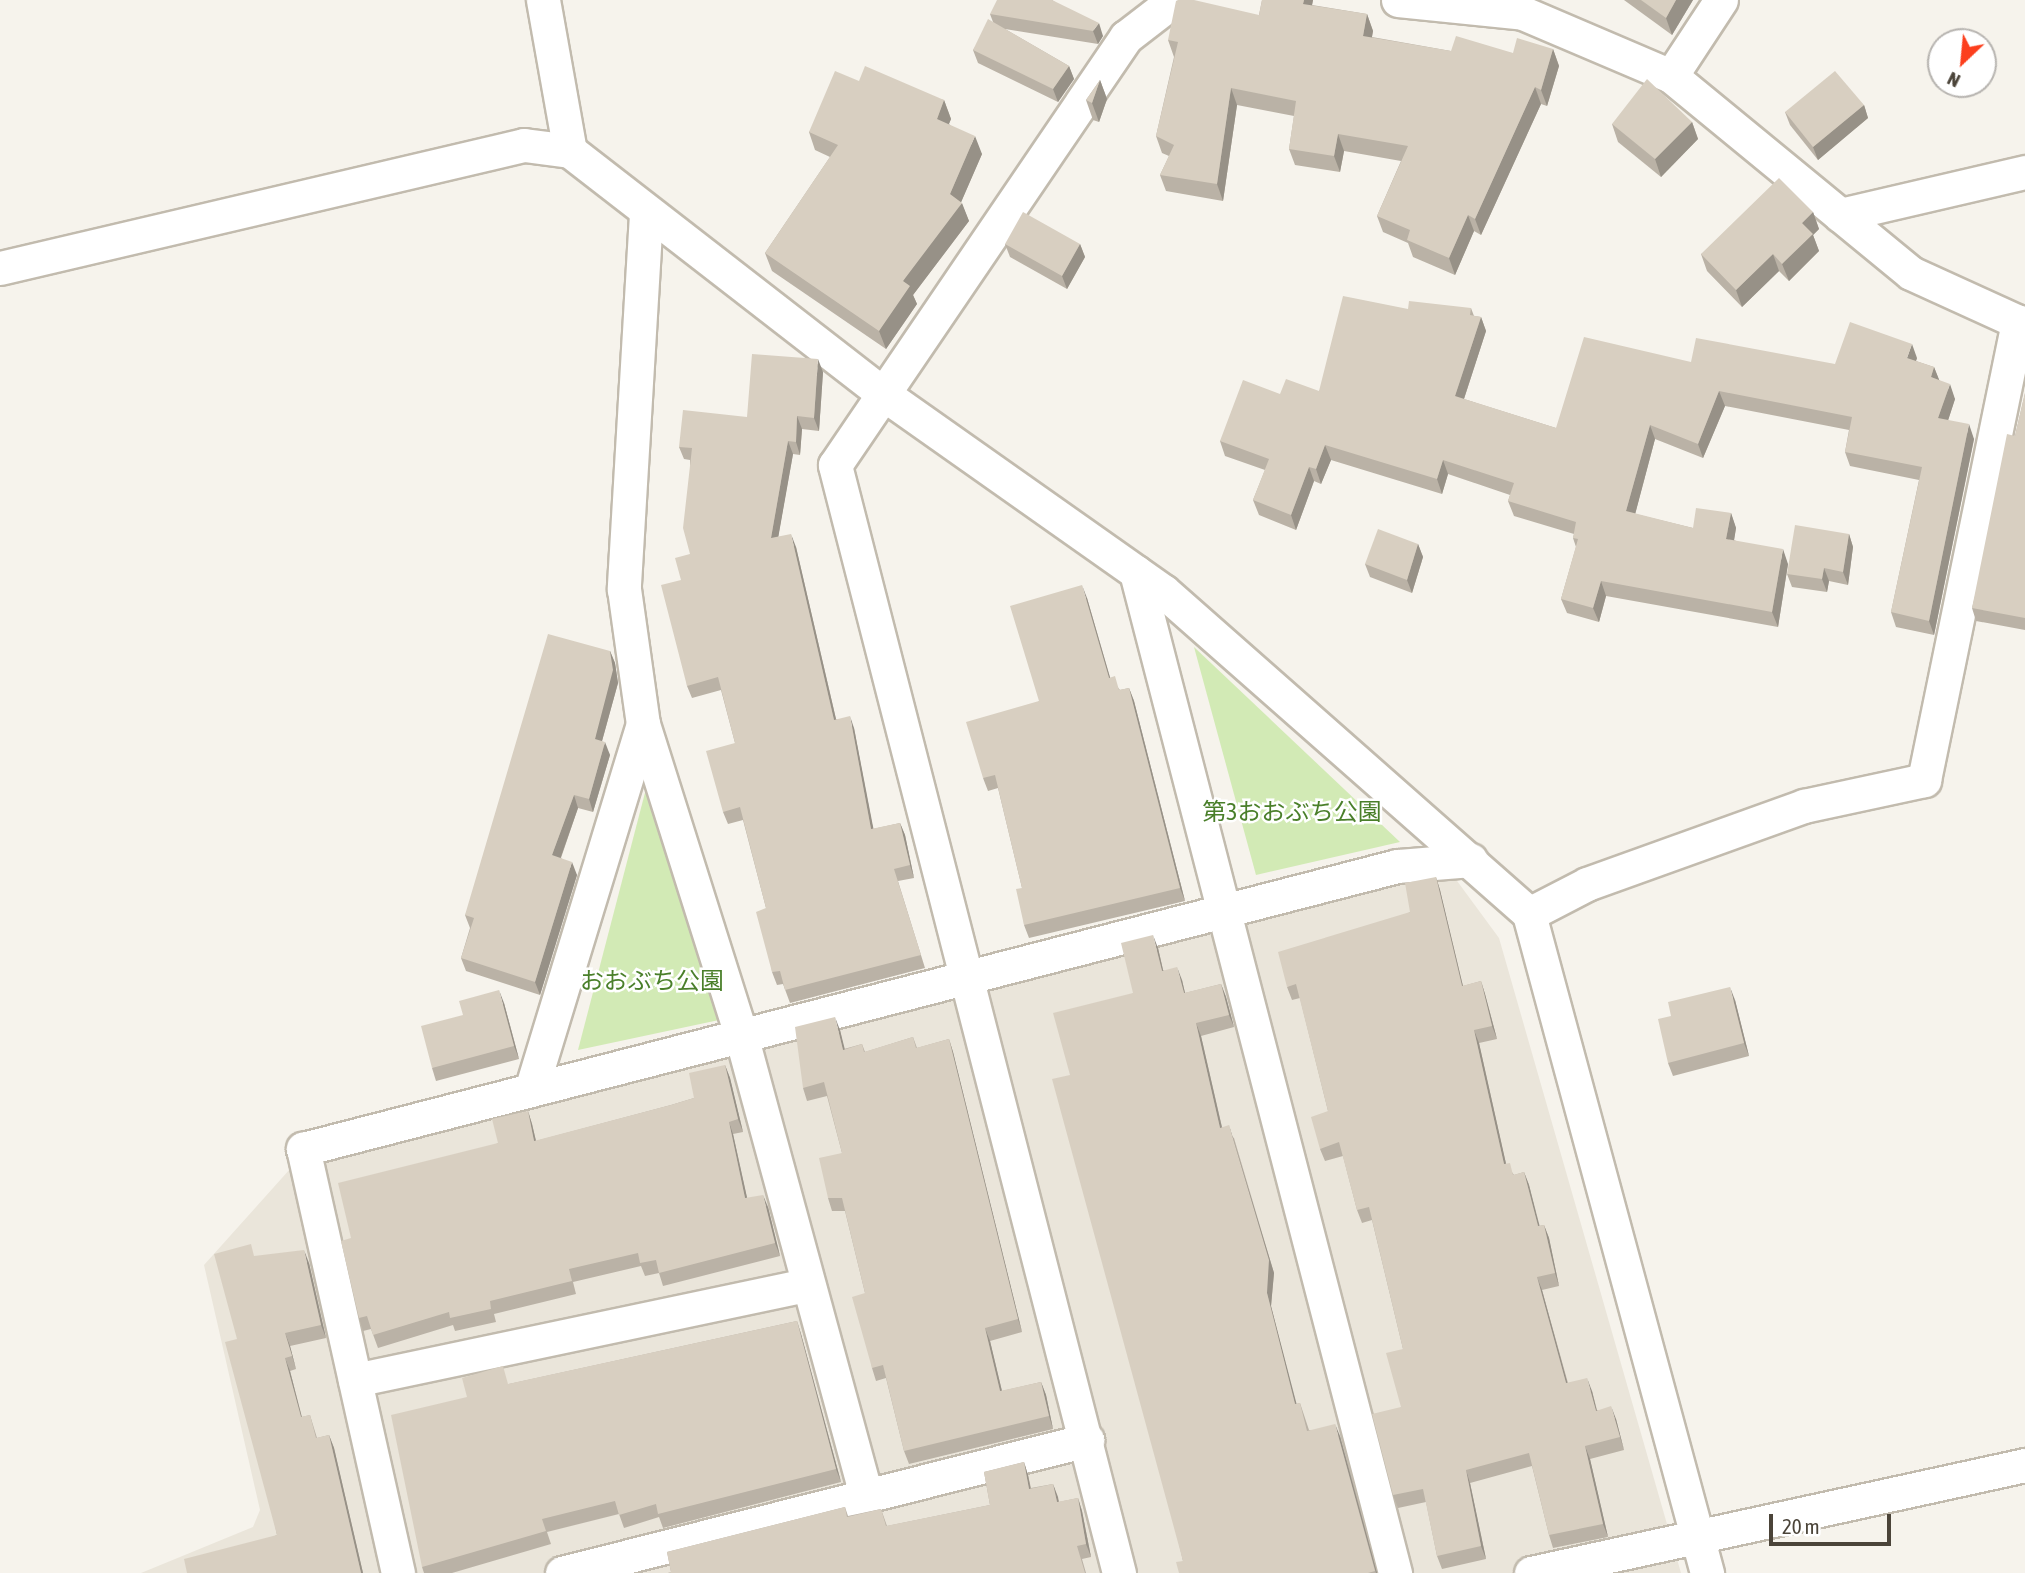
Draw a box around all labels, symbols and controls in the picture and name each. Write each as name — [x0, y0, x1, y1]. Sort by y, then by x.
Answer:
north arrow — [1927, 28, 1997, 98]
text: N — [1944, 68, 1964, 92]
park label: 第3おおぶち公園 — [1202, 798, 1382, 826]
park label: おおぶち公園 — [580, 967, 724, 995]
scale bar — [1773, 1500, 1896, 1544]
text: 20 m — [1782, 1514, 1820, 1538]

